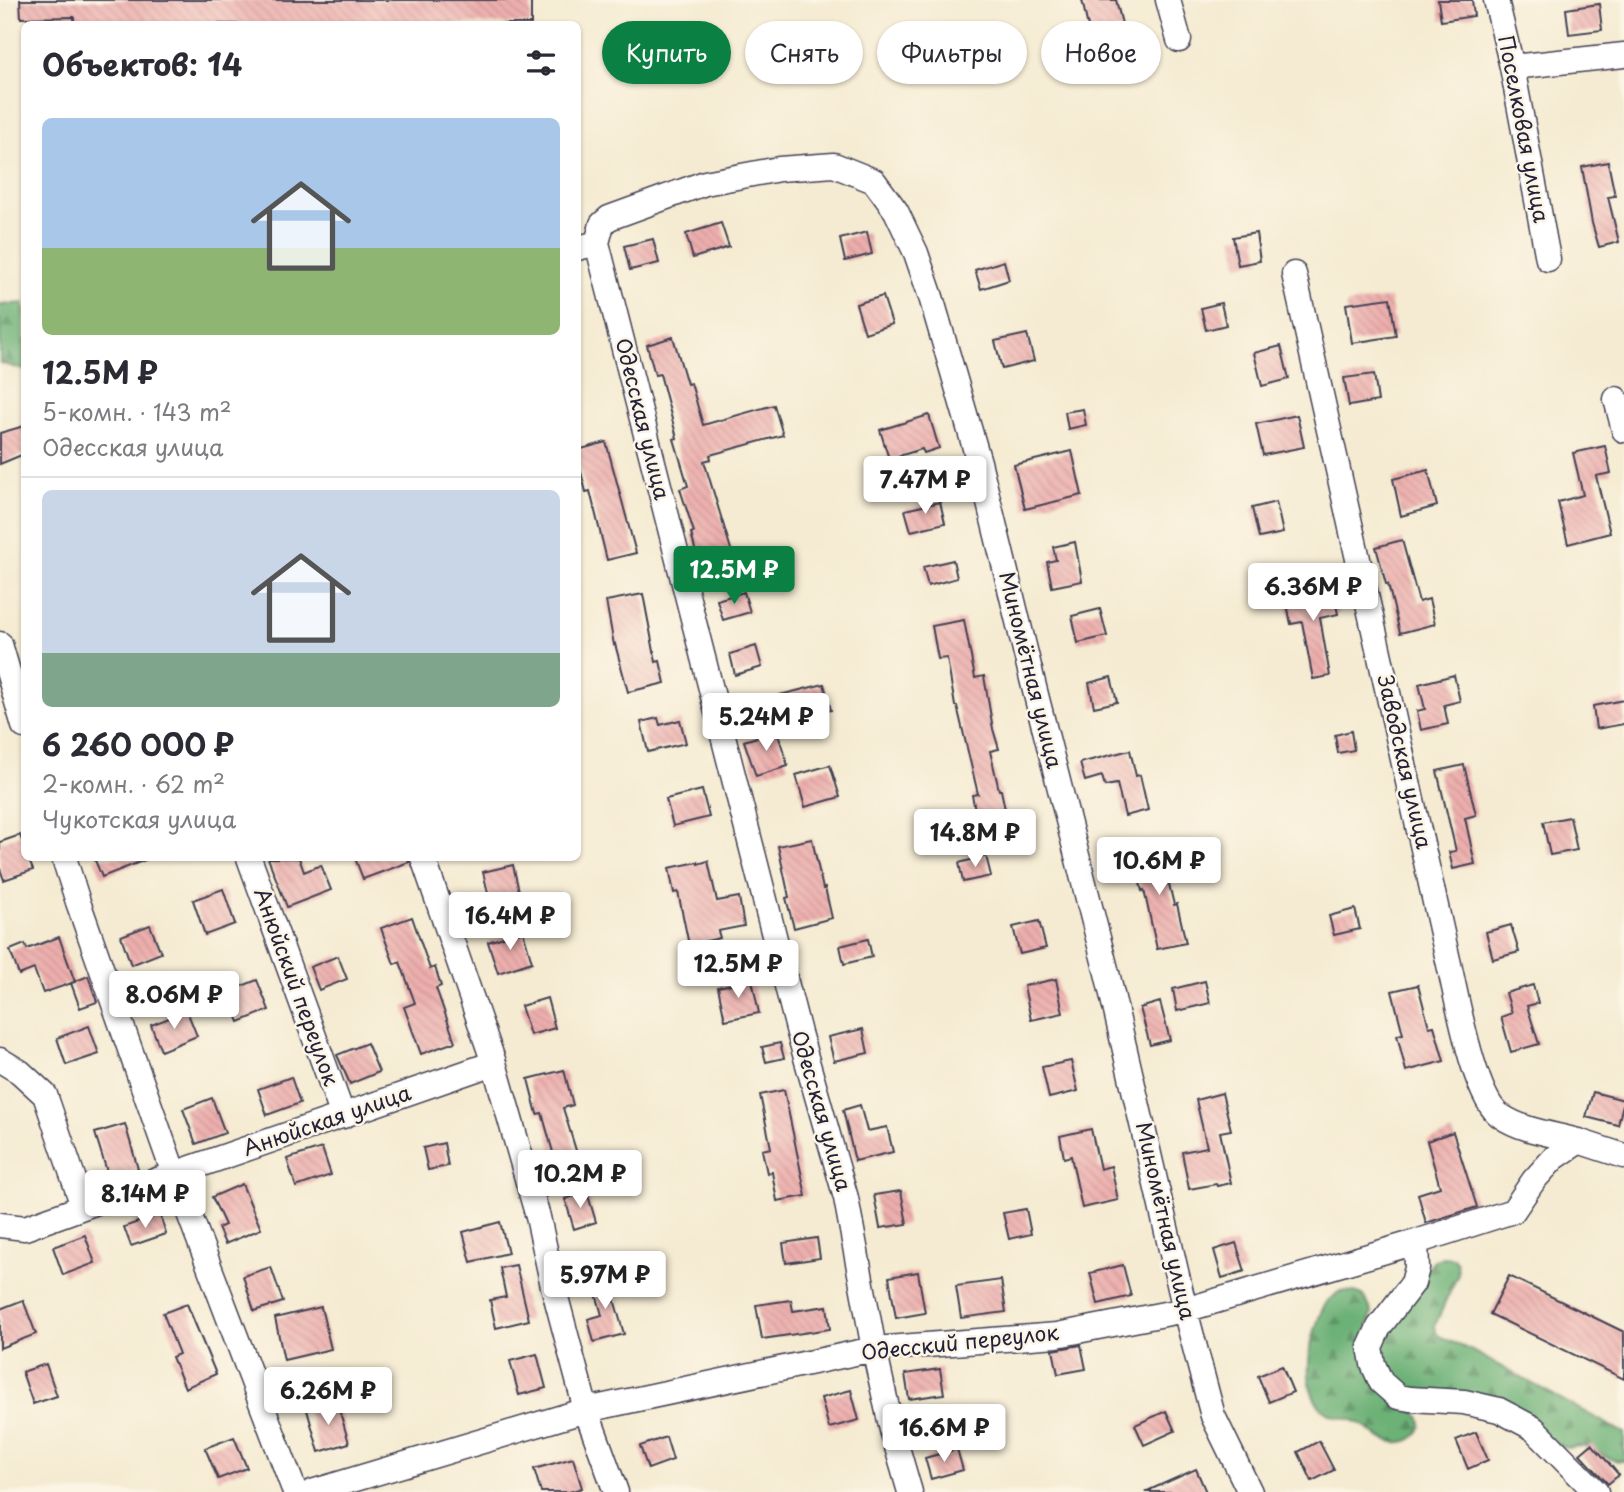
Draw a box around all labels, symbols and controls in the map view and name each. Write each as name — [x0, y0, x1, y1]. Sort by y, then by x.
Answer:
chip: Купить — [602, 21, 731, 84]
chip: Снять — [745, 21, 863, 84]
chip: Фильтры — [877, 21, 1027, 84]
chip: Новое — [1041, 21, 1161, 84]
street label: Поселковая улица — [1491, 32, 1559, 226]
text: Объектов: 14 — [42, 41, 242, 86]
icon: filters — [522, 44, 560, 82]
icon: home — [238, 163, 364, 289]
street label: Одесская улица — [608, 334, 680, 504]
text: 12.5M ₽ — [42, 349, 158, 394]
text: 5-комн. · 143 m² — [42, 394, 232, 429]
text: Одесская улица — [42, 429, 224, 464]
pin: 7.47M ₽ — [860, 456, 990, 516]
text: 7.47M ₽ — [879, 461, 971, 496]
icon: home — [238, 535, 364, 661]
pin: 12.5M ₽ — [669, 546, 799, 606]
text: 12.5M ₽ — [690, 551, 778, 586]
pin: 6.36M ₽ — [1248, 564, 1378, 623]
street label: Миномётная улица — [992, 568, 1072, 772]
text: 6.36M ₽ — [1264, 568, 1362, 603]
street label: Заводская улица — [1370, 671, 1442, 852]
pin: 5.24M ₽ — [701, 694, 831, 753]
text: 5.24M ₽ — [718, 698, 814, 733]
text: 6 260 000 ₽ — [42, 721, 234, 766]
text: 2-комн. · 62 m² — [42, 766, 225, 801]
text: Чукотская улица — [42, 801, 236, 836]
pin: 14.8M ₽ — [910, 810, 1040, 869]
text: 14.8M ₽ — [930, 814, 1020, 849]
pin: 10.6M ₽ — [1094, 838, 1224, 897]
text: 10.6M ₽ — [1113, 842, 1205, 877]
street label: Анюйский переулок — [247, 883, 349, 1090]
pin: 16.4M ₽ — [445, 892, 575, 952]
text: 16.4M ₽ — [465, 897, 555, 932]
pin: 12.5M ₽ — [673, 940, 803, 1000]
text: 12.5M ₽ — [694, 945, 782, 980]
pin: 8.06M ₽ — [109, 972, 239, 1031]
text: 8.06M ₽ — [125, 976, 223, 1011]
street label: Одесская улица — [785, 1026, 861, 1195]
street label: Анюйская улица — [238, 1075, 415, 1163]
street label: Миномётная улица — [1129, 1118, 1205, 1323]
pin: 10.2M ₽ — [515, 1150, 645, 1210]
text: 10.2M ₽ — [534, 1155, 626, 1190]
pin: 8.14M ₽ — [80, 1170, 210, 1230]
text: 8.14M ₽ — [101, 1175, 189, 1210]
pin: 5.97M ₽ — [540, 1252, 670, 1311]
text: 5.97M ₽ — [560, 1256, 650, 1291]
street label: Одесский переулок — [859, 1315, 1061, 1367]
pin: 6.26M ₽ — [263, 1368, 393, 1427]
text: 6.26M ₽ — [280, 1372, 376, 1407]
pin: 16.6M ₽ — [879, 1404, 1009, 1464]
text: 16.6M ₽ — [899, 1409, 989, 1444]

